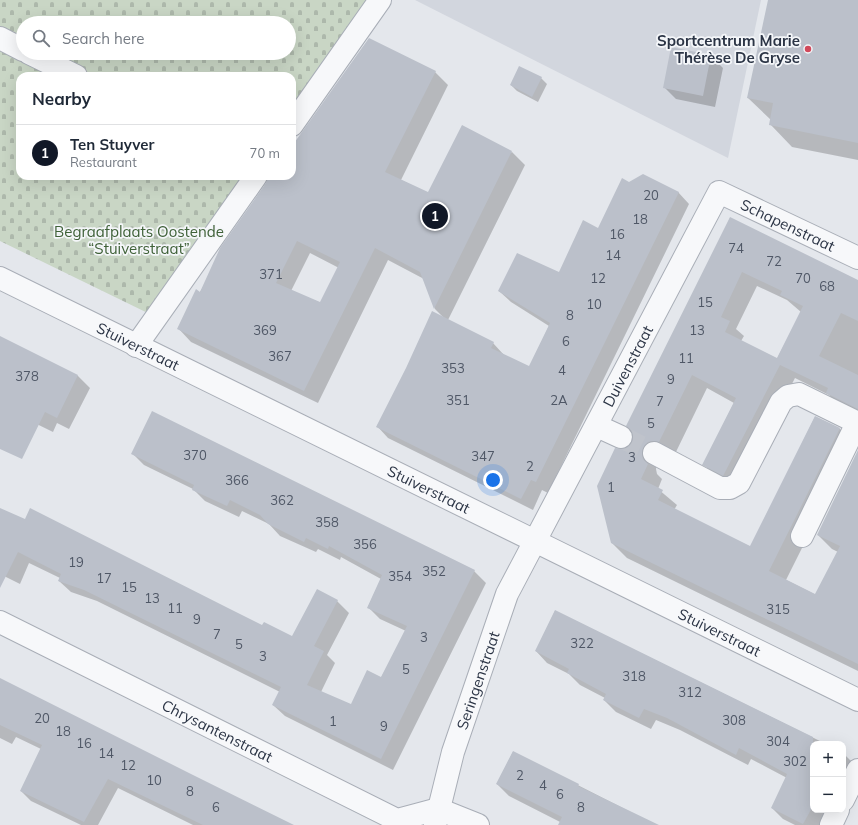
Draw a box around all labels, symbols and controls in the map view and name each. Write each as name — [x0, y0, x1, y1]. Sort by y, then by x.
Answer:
search box — [16, 16, 296, 60]
icon: search — [30, 27, 52, 49]
text: Search here — [62, 29, 144, 48]
place label: Sportcentrum Marie Thérèse De Gryse — [657, 31, 800, 67]
marker: Sportcentrum Marie Thérèse De Gryse — [803, 44, 813, 54]
text: Nearby — [32, 88, 91, 109]
text: Ten Stuyver — [70, 135, 154, 154]
text: 1 — [41, 145, 49, 161]
text: 70 m — [250, 145, 280, 161]
text: Restaurant — [70, 154, 137, 170]
house number: 20 — [643, 187, 659, 203]
street label: Schapenstraat — [738, 194, 838, 255]
pin: 1 — [422, 201, 448, 231]
house number: 18 — [632, 211, 648, 227]
park label: Begraafplaats Oostende “Stuiverstraat” — [54, 222, 224, 258]
house number: 16 — [609, 226, 625, 242]
house number: 74 — [728, 240, 744, 256]
house number: 14 — [605, 247, 621, 263]
house number: 72 — [766, 253, 782, 269]
house number: 371 — [259, 266, 283, 282]
house number: 12 — [590, 270, 606, 286]
house number: 70 — [795, 270, 811, 286]
house number: 68 — [819, 278, 835, 294]
house number: 15 — [697, 294, 713, 310]
house number: 10 — [586, 296, 602, 312]
house number: 8 — [566, 307, 574, 323]
street label: Stuiverstraat — [94, 318, 183, 374]
house number: 369 — [253, 322, 277, 338]
street label: Duivenstraat — [598, 322, 657, 410]
house number: 13 — [689, 322, 705, 338]
house number: 6 — [562, 333, 570, 349]
house number: 367 — [268, 348, 292, 364]
house number: 11 — [678, 350, 694, 366]
house number: 353 — [441, 360, 465, 376]
house number: 4 — [558, 362, 566, 378]
house number: 378 — [15, 368, 39, 384]
house number: 9 — [667, 371, 675, 387]
house number: 351 — [446, 392, 470, 408]
house number: 2A — [550, 392, 568, 408]
house number: 7 — [656, 393, 664, 409]
house number: 5 — [647, 415, 655, 431]
house number: 370 — [183, 447, 207, 463]
house number: 347 — [471, 448, 495, 464]
house number: 3 — [628, 449, 636, 465]
house number: 2 — [526, 458, 534, 474]
street label: Stuiverstraat — [385, 461, 473, 517]
your location — [483, 470, 503, 490]
house number: 366 — [225, 472, 249, 488]
house number: 1 — [607, 479, 615, 495]
house number: 362 — [270, 492, 294, 508]
house number: 358 — [315, 514, 339, 530]
house number: 356 — [353, 536, 377, 552]
house number: 19 — [68, 554, 84, 570]
house number: 352 — [422, 563, 446, 579]
house number: 354 — [388, 568, 412, 584]
house number: 17 — [96, 570, 112, 586]
house number: 15 — [121, 579, 137, 595]
house number: 13 — [144, 590, 160, 606]
house number: 11 — [167, 600, 183, 616]
house number: 315 — [766, 601, 790, 617]
street label: Stuiverstraat — [675, 604, 764, 660]
house number: 9 — [193, 611, 201, 627]
house number: 7 — [213, 626, 221, 642]
house number: 3 — [420, 629, 428, 645]
street label: Seringenstraat — [452, 629, 503, 732]
house number: 322 — [570, 635, 594, 651]
house number: 5 — [235, 636, 243, 652]
house number: 3 — [259, 648, 267, 664]
house number: 5 — [402, 661, 410, 677]
house number: 318 — [622, 668, 646, 684]
house number: 312 — [678, 684, 702, 700]
street label: Chrysantenstraat — [159, 695, 276, 766]
house number: 20 — [34, 710, 50, 726]
house number: 308 — [722, 712, 746, 728]
house number: 1 — [329, 713, 337, 729]
house number: 9 — [380, 718, 388, 734]
house number: 18 — [55, 723, 71, 739]
house number: 304 — [766, 733, 790, 749]
house number: 16 — [76, 735, 92, 751]
map controls — [810, 741, 846, 813]
button: + — [810, 741, 846, 777]
house number: 14 — [98, 745, 114, 761]
house number: 302 — [783, 753, 807, 769]
house number: 12 — [120, 757, 136, 773]
house number: 2 — [516, 767, 524, 783]
house number: 10 — [146, 772, 162, 788]
house number: 4 — [539, 777, 547, 793]
button: − — [810, 777, 846, 813]
house number: 8 — [186, 783, 194, 799]
house number: 6 — [556, 786, 564, 802]
house number: 6 — [212, 799, 220, 815]
house number: 8 — [577, 799, 585, 815]

